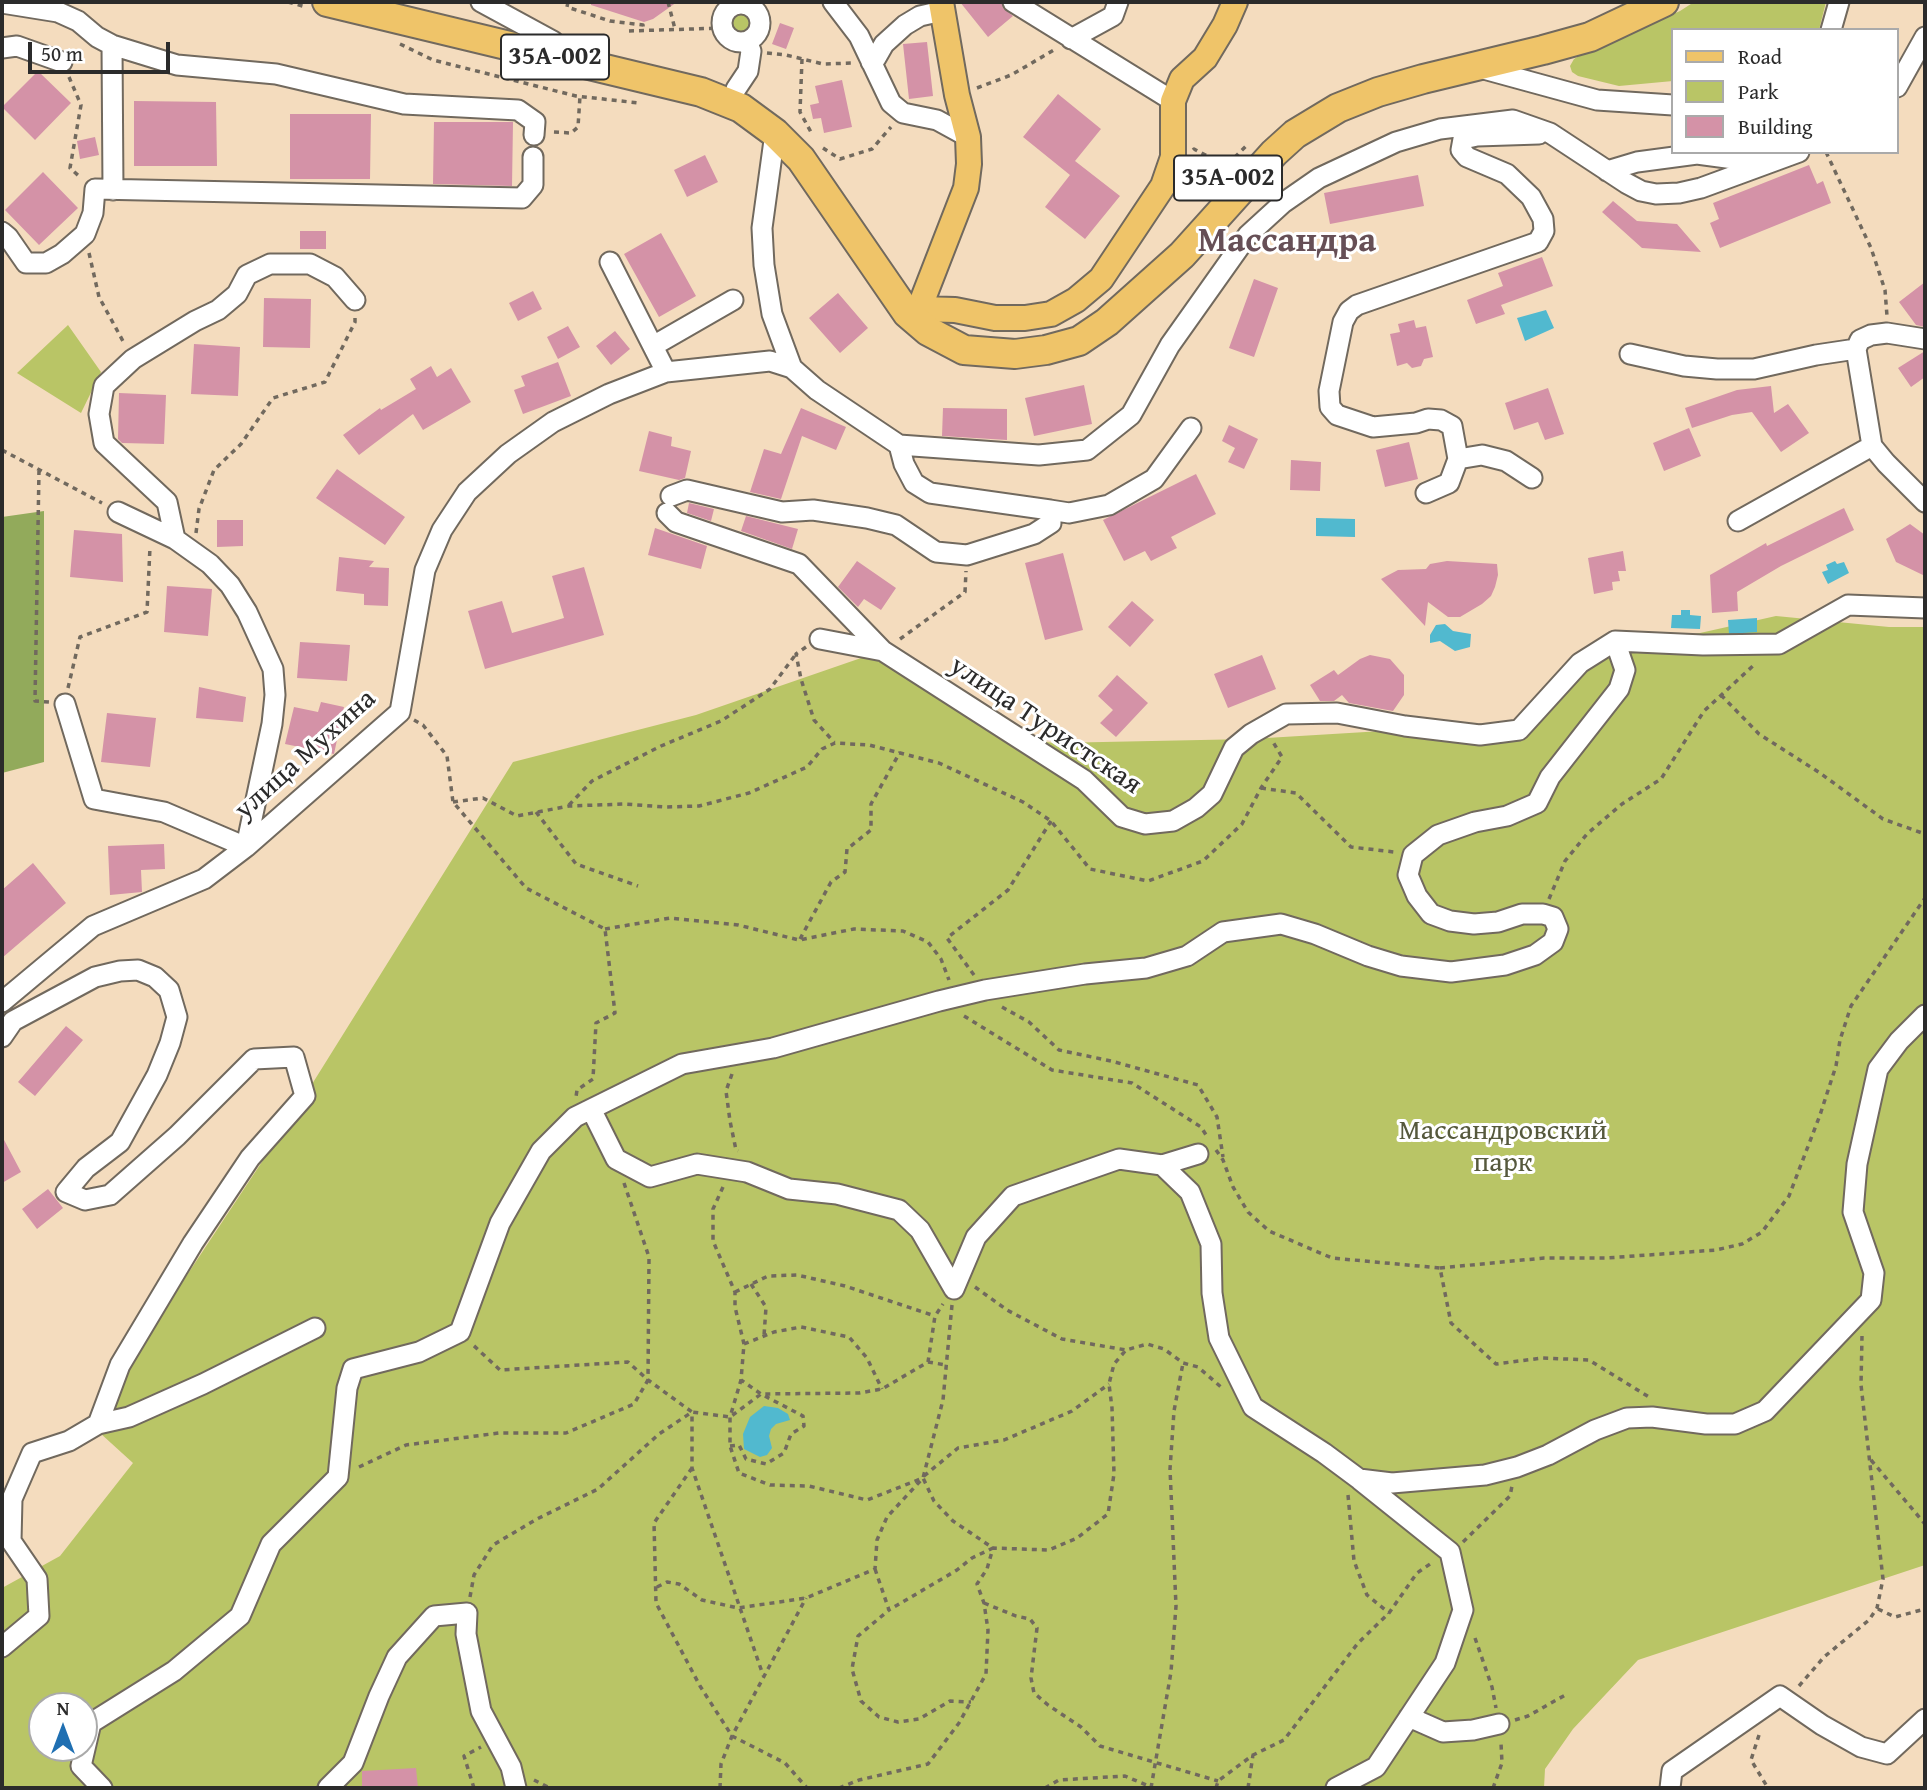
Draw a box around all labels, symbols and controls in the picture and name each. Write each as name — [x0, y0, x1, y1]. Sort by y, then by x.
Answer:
scale bar — [32, 28, 173, 72]
legend — [1672, 28, 1899, 154]
road number: 35А-002 — [501, 34, 609, 80]
text: 50 m — [41, 38, 83, 69]
text: Road — [1738, 41, 1782, 72]
text: Park — [1738, 76, 1779, 107]
text: Building — [1738, 111, 1812, 142]
road number: 35А-002 — [1174, 155, 1282, 200]
district label: Массандра — [1198, 221, 1376, 263]
street label: улица Туристская — [943, 649, 1147, 803]
street label: улица Мухина — [228, 683, 384, 827]
park label: Массандровский парк — [1399, 1115, 1607, 1181]
north arrow — [28, 1692, 98, 1762]
text: N — [57, 1694, 69, 1722]

